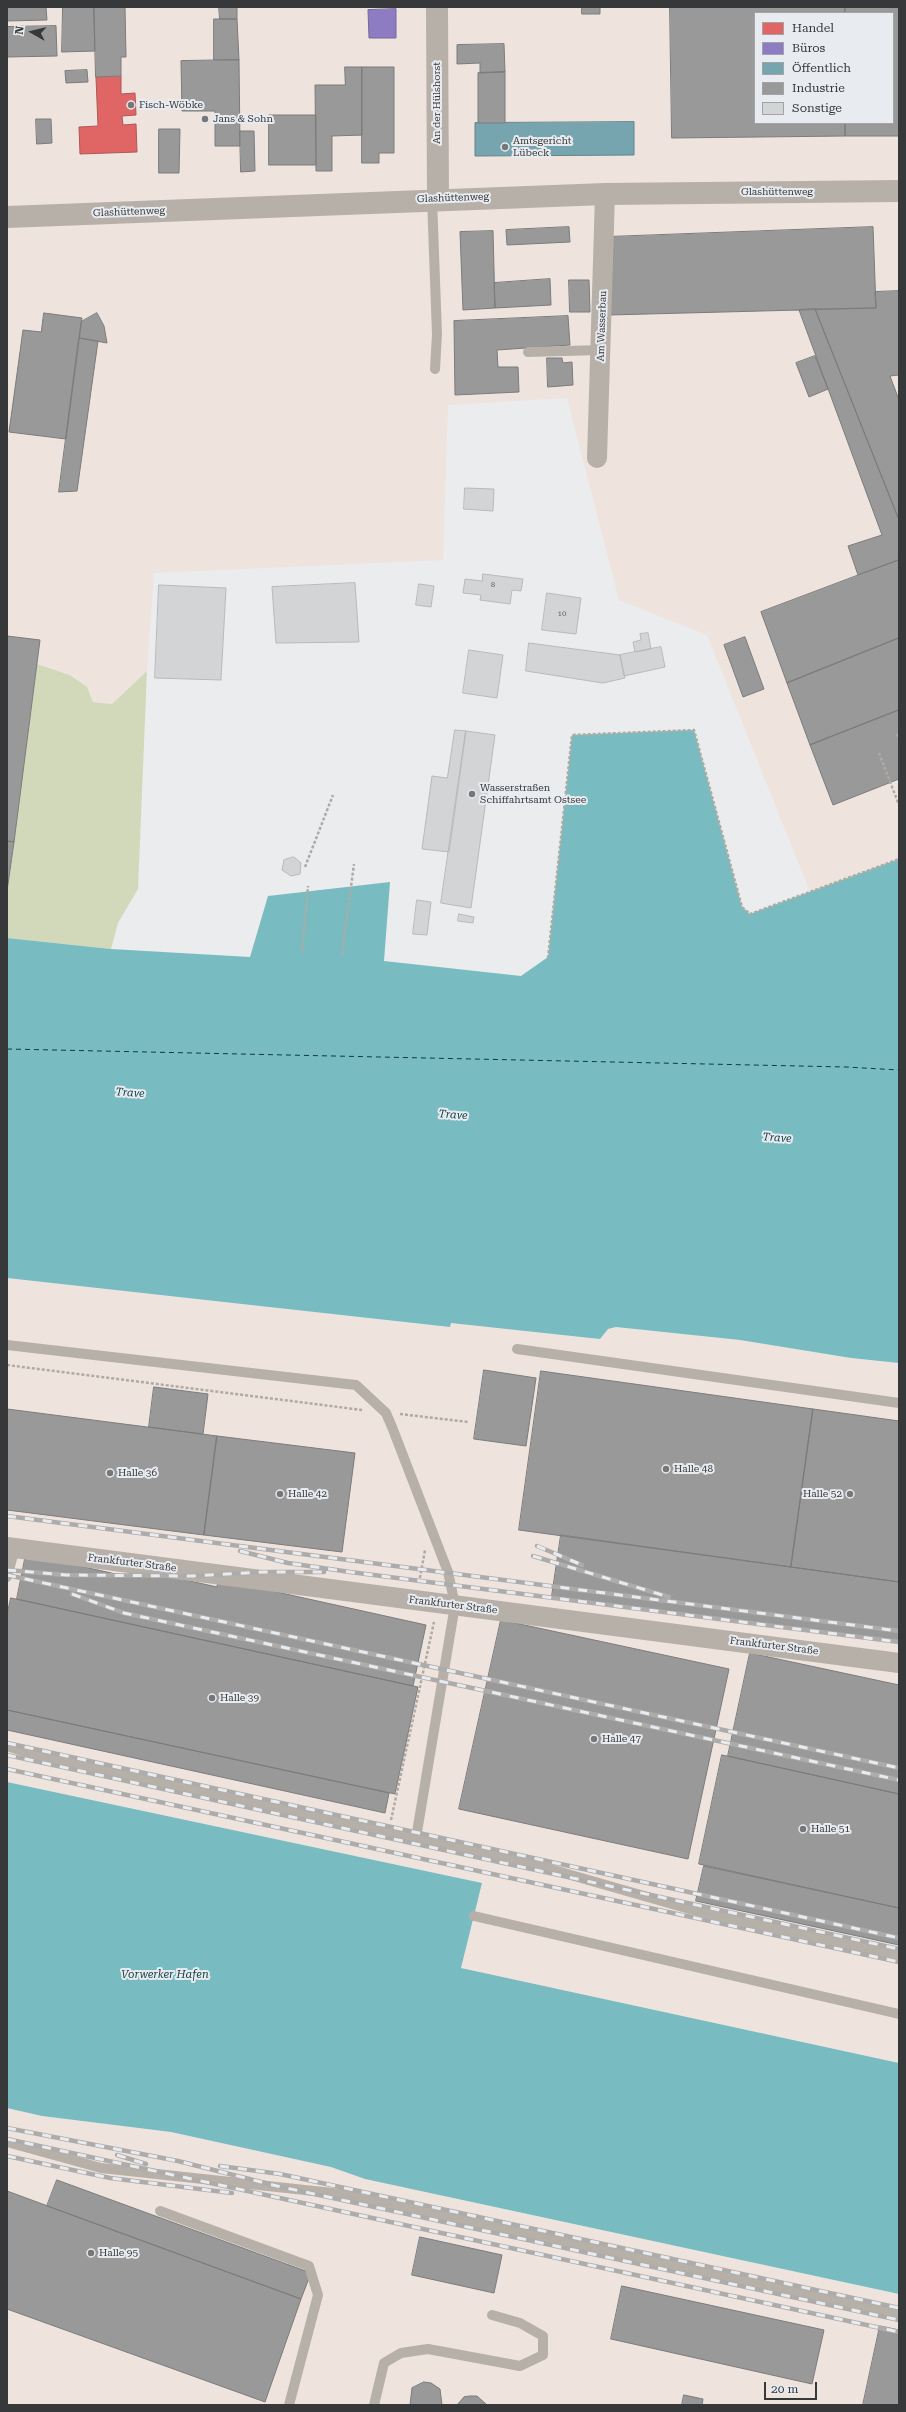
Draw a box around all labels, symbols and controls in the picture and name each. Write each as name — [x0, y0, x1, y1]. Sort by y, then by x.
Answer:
north arrow — [12, 12, 52, 52]
legend — [754, 12, 894, 124]
text: Handel — [792, 21, 834, 35]
text: N — [13, 25, 27, 35]
text: Büros — [792, 41, 825, 55]
text: Öffentlich — [792, 61, 851, 75]
street label: An der Hülshorst — [431, 62, 443, 144]
text: Industrie — [792, 81, 845, 95]
place label: Fisch-Wöbke — [139, 99, 203, 111]
marker: Fisch-Wöbke — [126, 100, 136, 110]
text: Sonstige — [792, 101, 842, 115]
place label: Jans & Sohn — [213, 113, 273, 125]
marker: Jans & Sohn — [200, 114, 210, 124]
place label: Amtsgericht Lübeck — [513, 135, 572, 158]
marker: Amtsgericht Lübeck — [500, 142, 510, 152]
street label: Glashüttenweg — [741, 186, 813, 198]
street label: Glashüttenweg — [417, 191, 489, 205]
street label: Glashüttenweg — [93, 205, 165, 219]
street label: Am Wasserbau — [595, 290, 609, 362]
house number: 8 — [491, 580, 495, 590]
house number: 10 — [558, 609, 566, 619]
place label: Wasserstraßen Schiffahrtsamt Ostsee — [480, 782, 586, 806]
marker: Wasserstraßen Schiffahrtsamt Ostsee — [467, 789, 477, 799]
water label: Trave — [115, 1085, 145, 1101]
water label: Trave — [438, 1107, 468, 1123]
water label: Trave — [762, 1130, 792, 1146]
place label: Halle 48 — [674, 1463, 713, 1475]
marker: Halle 48 — [661, 1464, 671, 1474]
place label: Halle 36 — [118, 1467, 157, 1479]
marker: Halle 36 — [105, 1468, 115, 1478]
place label: Halle 42 — [288, 1488, 327, 1500]
place label: Halle 52 — [803, 1488, 842, 1500]
marker: Halle 42 — [275, 1489, 285, 1499]
marker: Halle 52 — [845, 1489, 855, 1499]
street label: Frankfurter Straße — [87, 1552, 177, 1574]
street label: Frankfurter Straße — [408, 1594, 498, 1616]
street label: Frankfurter Straße — [729, 1635, 819, 1657]
place label: Halle 39 — [220, 1692, 259, 1704]
marker: Halle 39 — [207, 1693, 217, 1703]
place label: Halle 47 — [602, 1733, 641, 1745]
marker: Halle 47 — [589, 1734, 599, 1744]
place label: Halle 51 — [811, 1823, 850, 1835]
marker: Halle 51 — [798, 1824, 808, 1834]
water label: Vorwerker Hafen — [121, 1968, 209, 1982]
place label: Halle 95 — [99, 2247, 138, 2259]
marker: Halle 95 — [86, 2248, 96, 2258]
scale bar — [766, 2374, 819, 2400]
text: 20 m — [771, 2382, 798, 2396]

